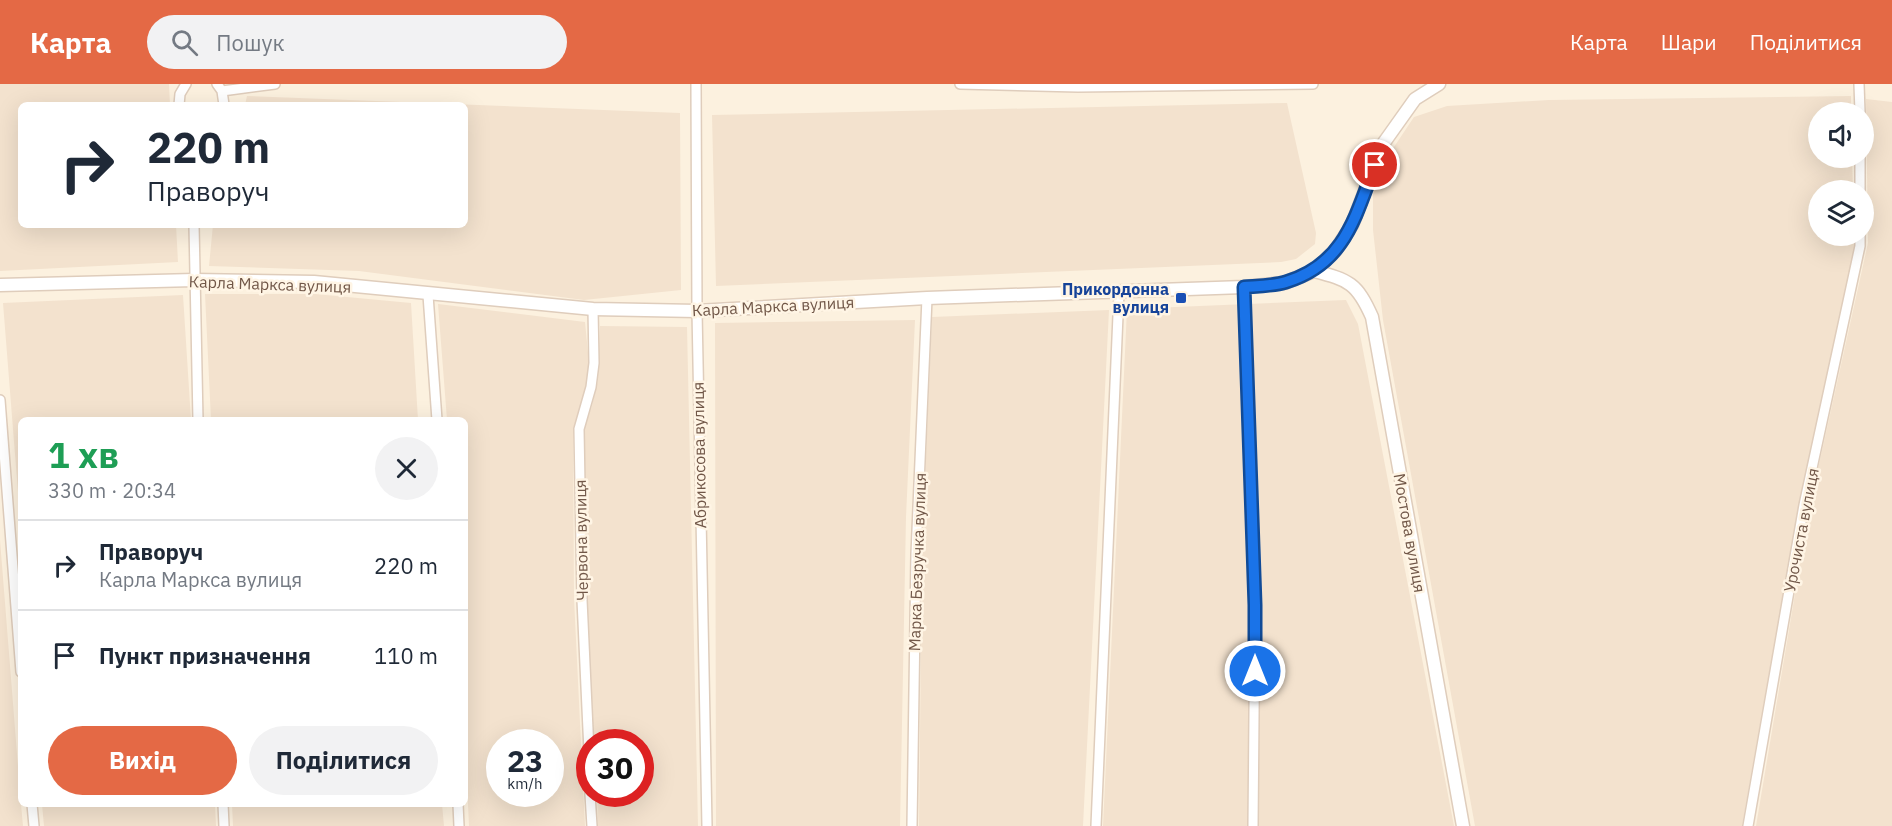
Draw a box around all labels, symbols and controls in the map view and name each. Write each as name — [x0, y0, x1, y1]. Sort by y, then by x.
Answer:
search box — [147, 15, 567, 69]
text: Карта — [30, 24, 111, 61]
icon: search — [168, 26, 201, 59]
text: Пошук — [216, 28, 285, 57]
text: Карта — [1570, 28, 1628, 56]
text: Шари — [1661, 28, 1717, 56]
text: Поділитися — [1750, 28, 1862, 56]
map controls — [1808, 102, 1874, 246]
button: sound — [1808, 102, 1874, 168]
text: 220 m — [147, 120, 270, 175]
icon: right — [48, 126, 126, 204]
pin — [1349, 139, 1400, 190]
icon: arrive — [1358, 148, 1391, 181]
text: Праворуч — [147, 173, 270, 208]
button: layers — [1808, 180, 1874, 246]
street label: Карла Маркса вулиця — [188, 271, 352, 297]
place label: Прикордонна вулиця — [1062, 279, 1169, 317]
marker: Прикордонна вулиця — [1174, 291, 1188, 305]
street label: Карла Маркса вулиця — [691, 292, 855, 320]
street label: Абрикосова вулиця — [688, 382, 710, 528]
text: 1 хв — [48, 431, 119, 478]
button: close — [375, 437, 438, 500]
street label: Урочиста вулиця — [1779, 466, 1823, 594]
street label: Марка Безручка вулиця — [904, 472, 930, 652]
street label: Мостова вулиця — [1390, 472, 1430, 594]
text: 330 m · 20:34 — [48, 477, 176, 504]
street label: Червона вулиця — [570, 479, 592, 601]
text: Праворуч — [99, 537, 203, 566]
icon: right — [48, 549, 81, 582]
text: 220 m — [374, 551, 438, 580]
text: Карла Маркса вулиця — [99, 566, 302, 593]
icon: arrive — [48, 639, 81, 672]
position arrow — [1223, 639, 1287, 703]
text: Пункт призначення — [99, 641, 311, 670]
text: 110 m — [374, 641, 438, 670]
button: Вихід — [48, 726, 237, 795]
button: Поділитися — [249, 726, 438, 795]
speed limit sign: 30 — [576, 729, 654, 807]
text: 23 — [507, 741, 543, 780]
text: km/h — [507, 774, 543, 793]

